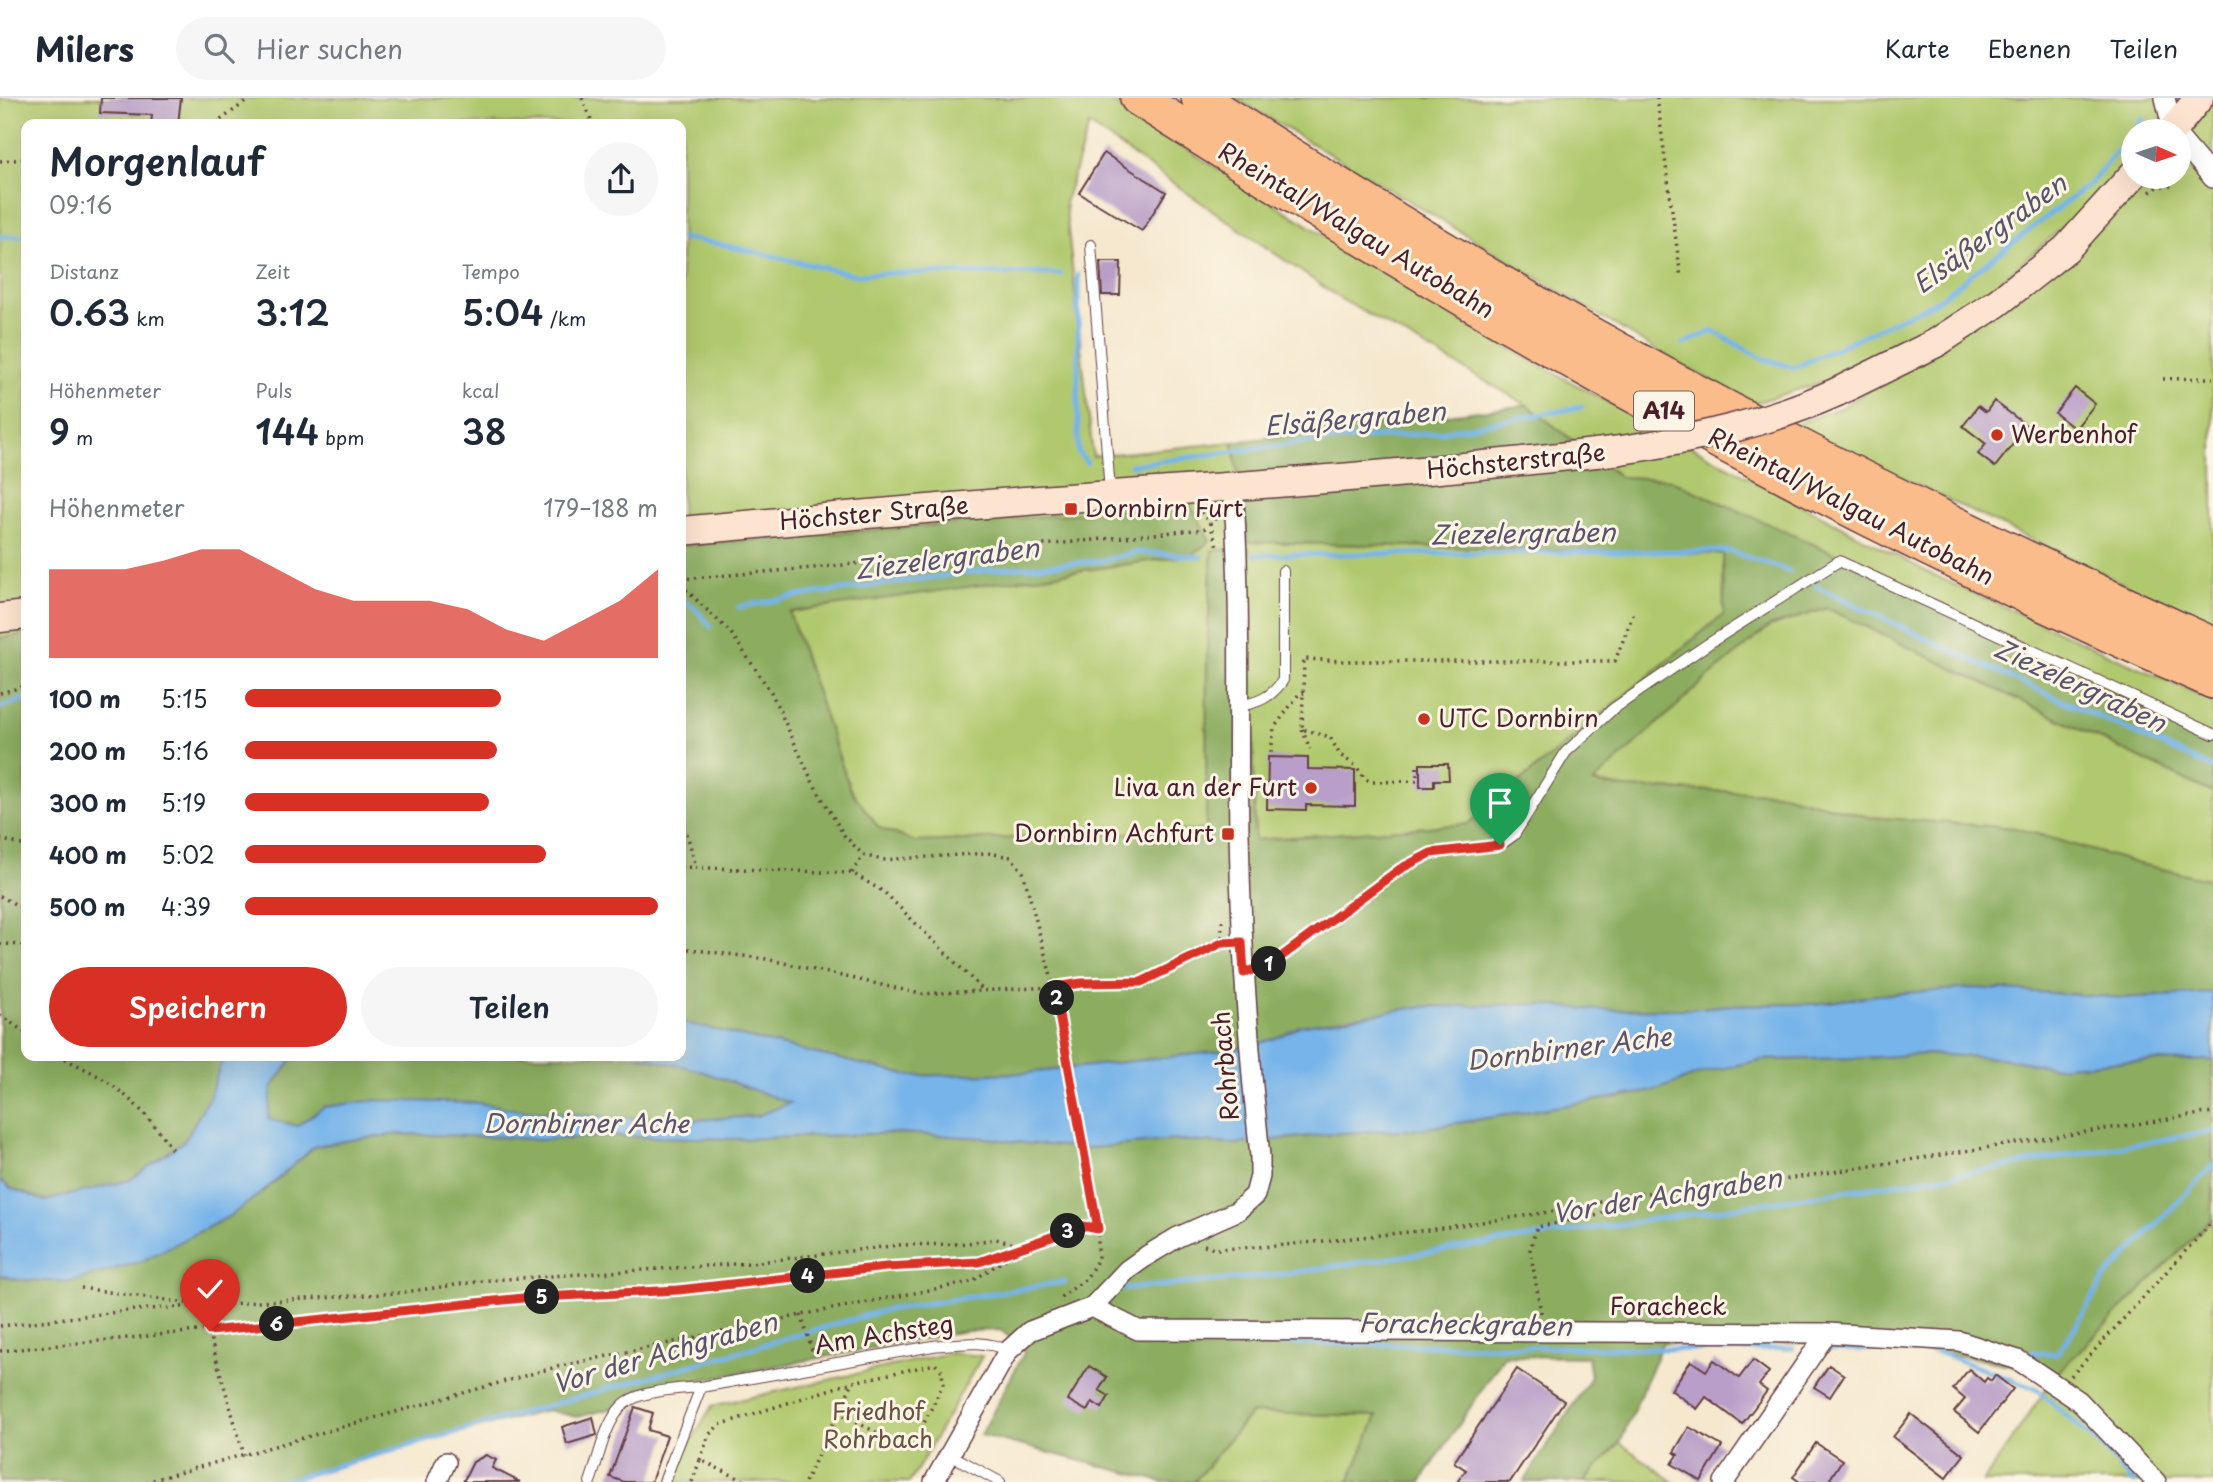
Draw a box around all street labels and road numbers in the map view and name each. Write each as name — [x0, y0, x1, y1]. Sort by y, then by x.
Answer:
street label: Rheintal/Walgau Autobahn — [1212, 132, 1502, 326]
road number: A14 — [1634, 392, 1694, 430]
street label: Rheintal/Walgau Autobahn — [1703, 417, 2001, 593]
street label: Höchsterstraße — [1425, 433, 1607, 487]
street label: Höchster Straße — [778, 486, 970, 538]
street label: Rohrbach — [1201, 1010, 1247, 1123]
street label: Foracheck — [1609, 1287, 1727, 1323]
street label: Am Achsteg — [812, 1304, 956, 1362]

